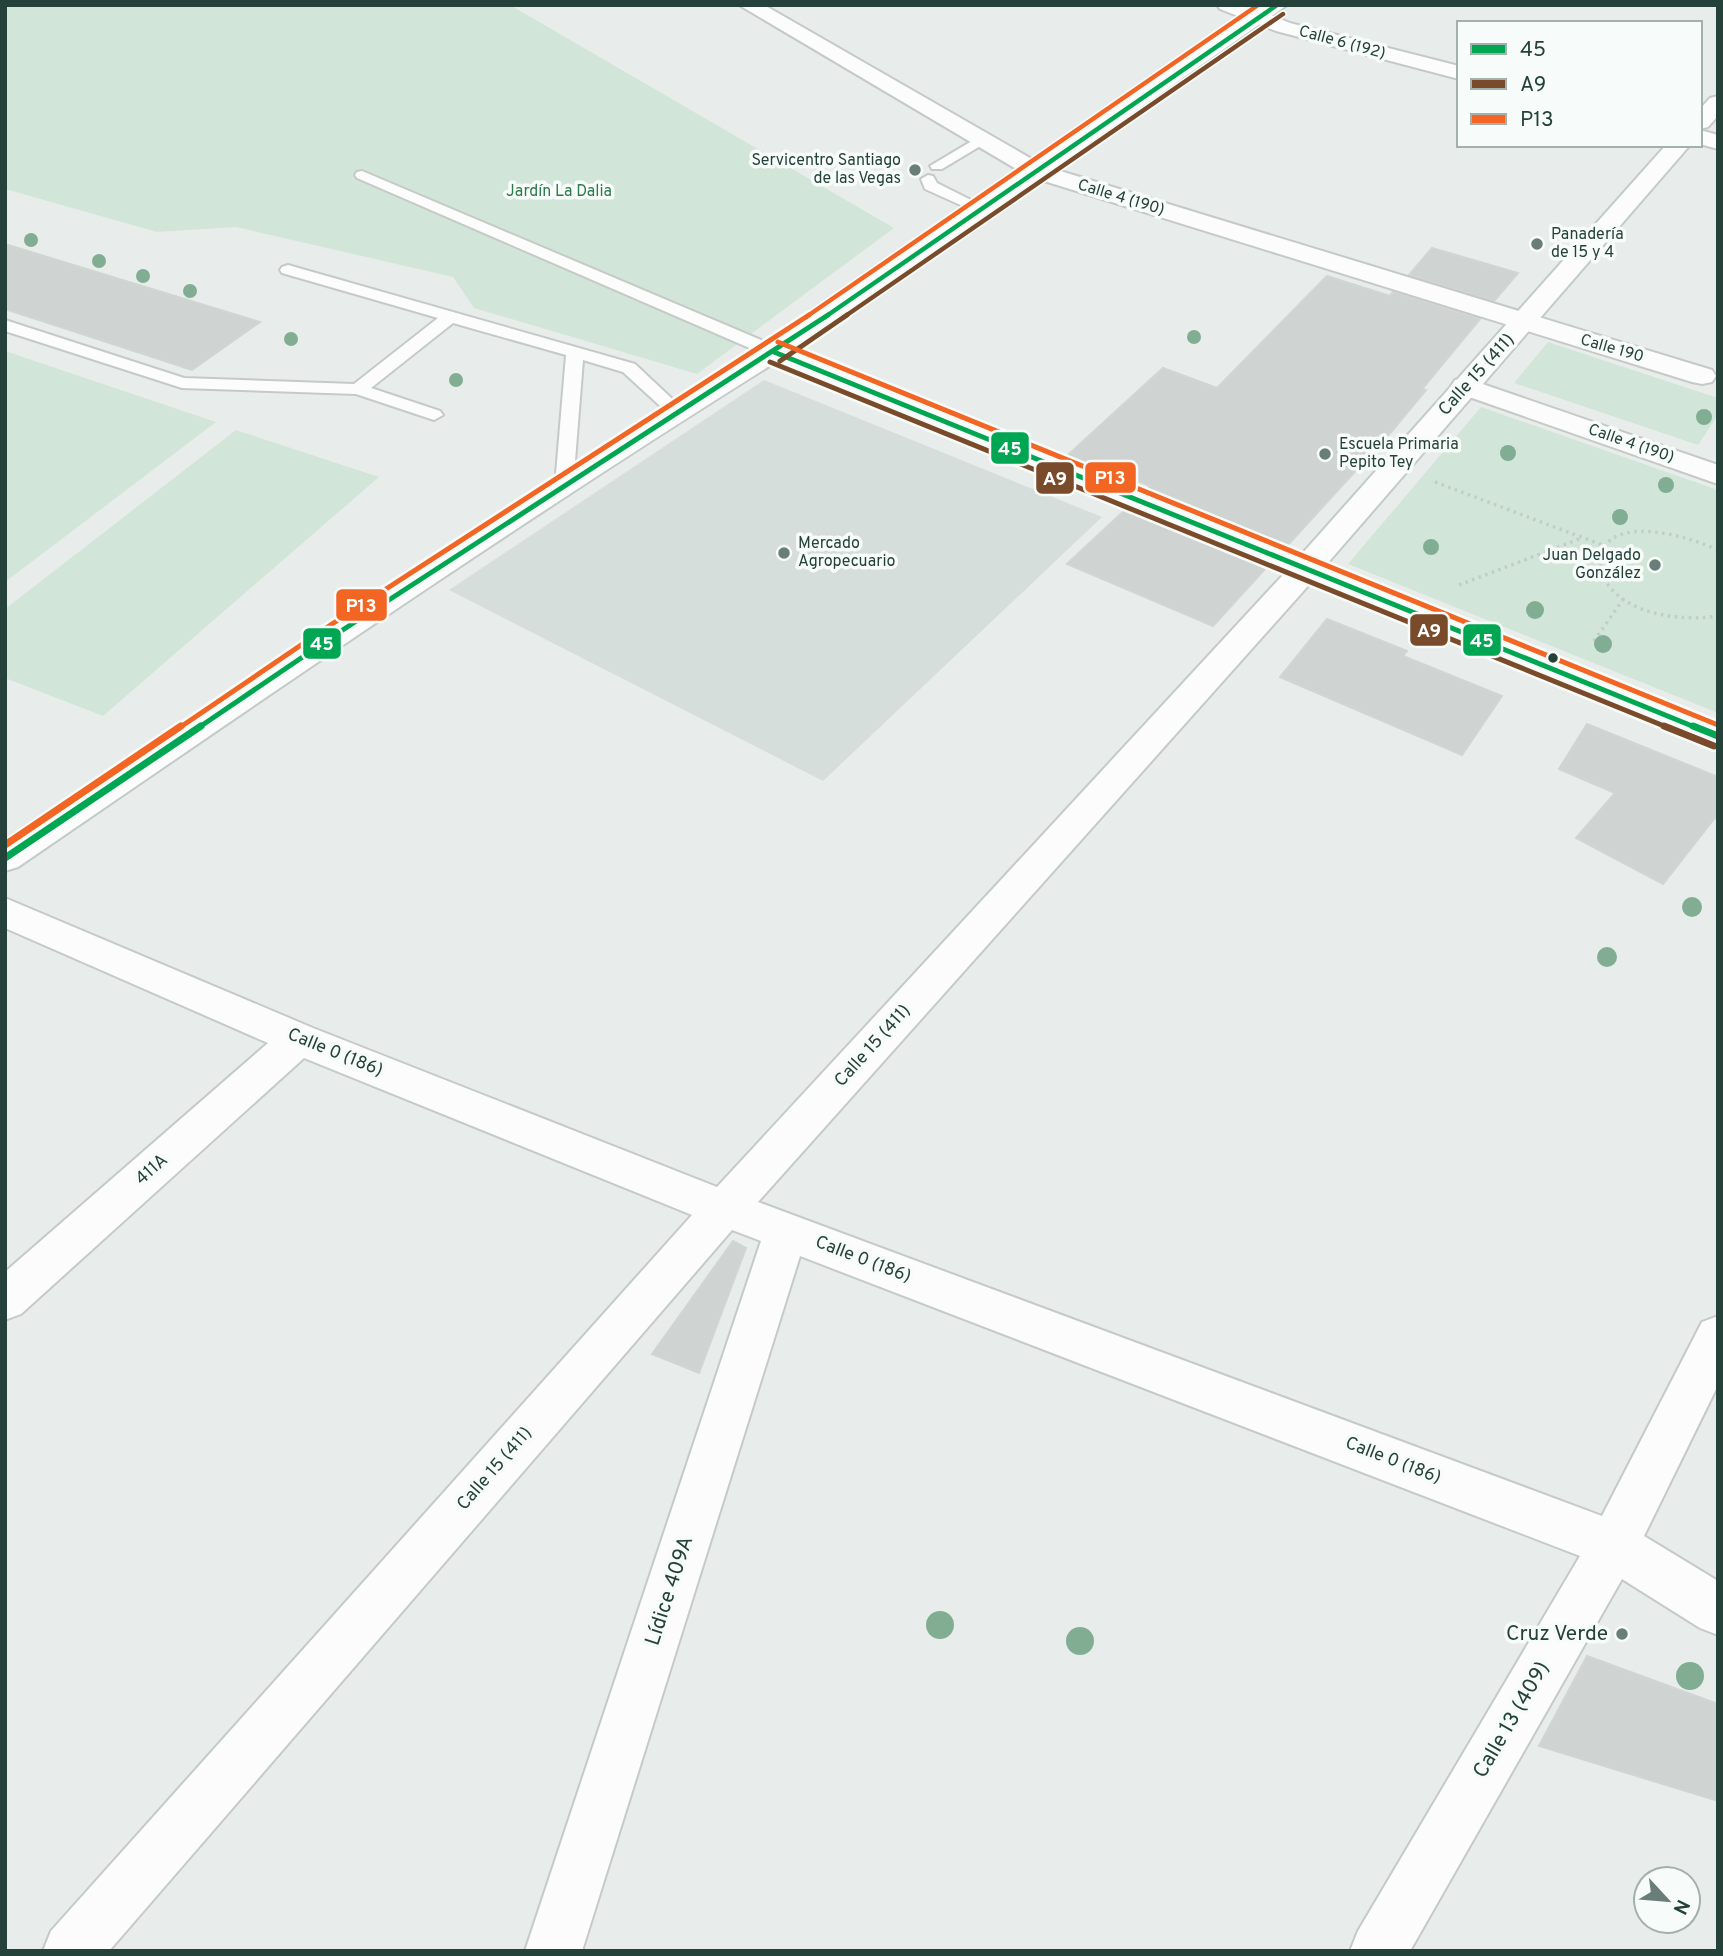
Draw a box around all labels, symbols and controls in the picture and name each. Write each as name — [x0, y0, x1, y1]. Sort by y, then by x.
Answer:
legend — [1457, 21, 1702, 147]
street label: Calle 6 (192) — [1296, 22, 1388, 64]
text: 45 — [1520, 37, 1546, 64]
text: A9 — [1520, 72, 1546, 99]
text: P13 — [1520, 107, 1554, 134]
place label: Servicentro Santiago de las Vegas — [751, 151, 901, 189]
marker: Servicentro Santiago de las Vegas — [907, 162, 923, 178]
street label: Calle 4 (190) — [1075, 175, 1167, 221]
park label: Jardín La Dalia — [506, 182, 612, 202]
place label: Panadería de 15 y 4 — [1551, 225, 1624, 263]
marker: Panadería de 15 y 4 — [1529, 236, 1545, 252]
street label: Calle 15 (411) — [1434, 329, 1520, 421]
street label: Calle 190 — [1578, 330, 1646, 368]
street label: Calle 4 (190) — [1585, 420, 1677, 468]
line badge: 45 — [990, 431, 1030, 465]
place label: Escuela Primaria Pepito Tey — [1339, 435, 1459, 473]
text: 45 — [998, 438, 1022, 462]
marker: Escuela Primaria Pepito Tey — [1317, 446, 1333, 462]
line badge: A9 — [1035, 461, 1075, 495]
line badge: P13 — [1084, 461, 1137, 494]
text: P13 — [1094, 467, 1126, 491]
text: A9 — [1043, 468, 1067, 492]
place label: Mercado Agropecuario — [798, 534, 895, 572]
marker: Mercado Agropecuario — [776, 545, 792, 561]
place label: Juan Delgado González — [1543, 546, 1641, 584]
marker: Juan Delgado González — [1647, 557, 1663, 573]
line badge: P13 — [335, 588, 388, 622]
text: P13 — [345, 595, 377, 619]
line badge: A9 — [1409, 613, 1449, 647]
text: A9 — [1417, 620, 1441, 644]
line badge: 45 — [1462, 623, 1502, 657]
line badge: 45 — [302, 627, 342, 660]
text: 45 — [1470, 630, 1494, 654]
text: 45 — [310, 633, 334, 657]
unlabelled marker — [1546, 651, 1560, 665]
street label: Calle 15 (411) — [830, 1000, 916, 1092]
street label: Calle 0 (186) — [284, 1023, 386, 1083]
street label: 411A — [131, 1149, 173, 1191]
street label: Calle 0 (186) — [812, 1231, 914, 1289]
street label: Calle 15 (411) — [452, 1422, 538, 1516]
street label: Calle 0 (186) — [1342, 1432, 1444, 1490]
street label: Lídice 409A — [640, 1533, 700, 1649]
place label: Cruz Verde — [1506, 1621, 1608, 1648]
marker: Cruz Verde — [1614, 1626, 1630, 1642]
street label: Calle 13 (409) — [1468, 1657, 1556, 1783]
north arrow — [1632, 1865, 1702, 1935]
text: N — [1667, 1895, 1694, 1918]

